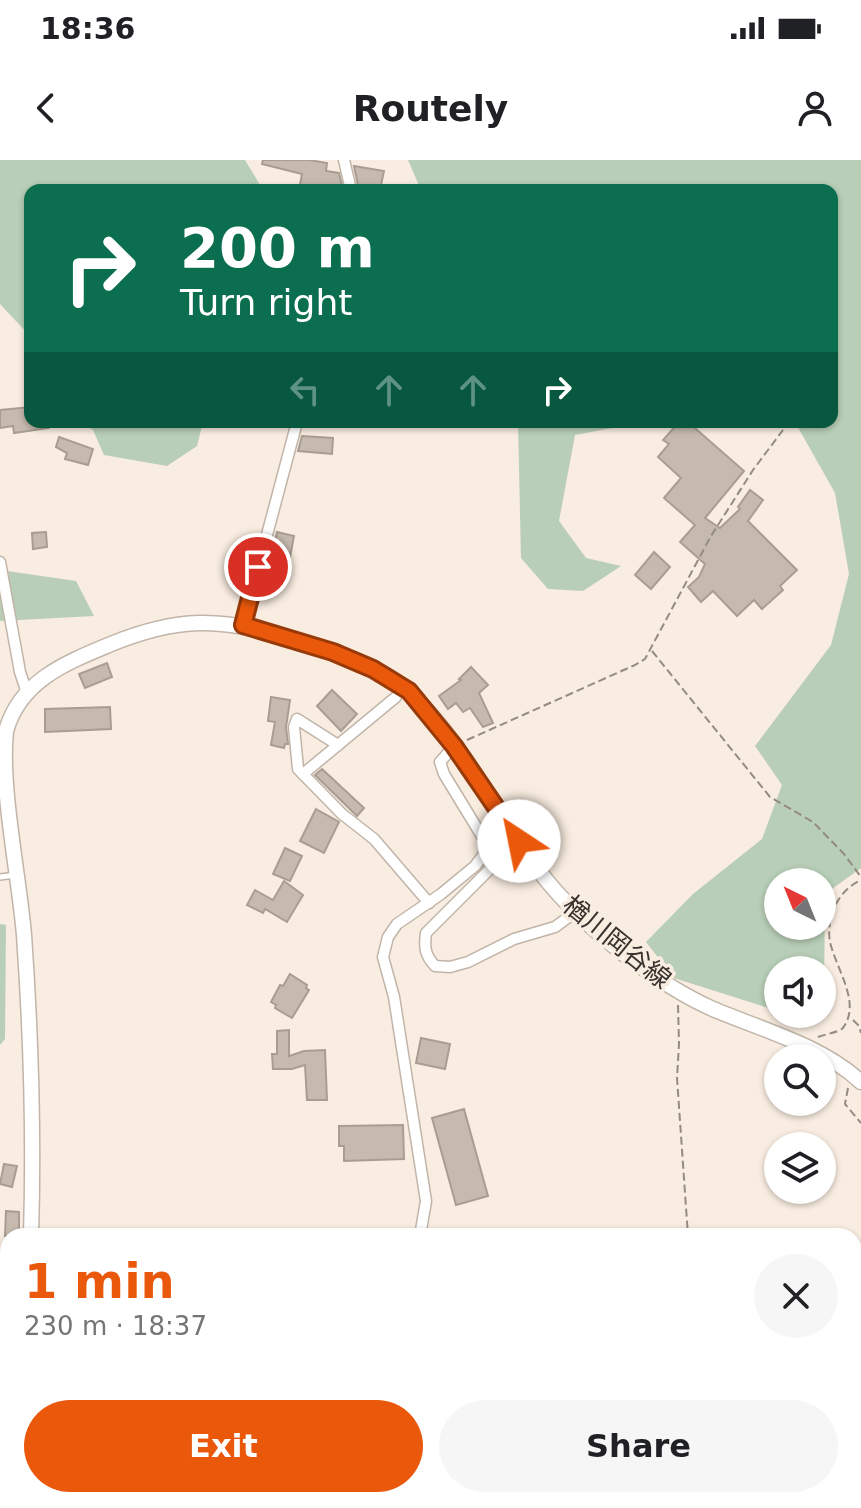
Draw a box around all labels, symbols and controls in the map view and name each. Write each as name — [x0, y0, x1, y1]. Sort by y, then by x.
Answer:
text: 18:36 — [40, 11, 136, 46]
icon: back — [24, 86, 68, 130]
icon: person — [793, 86, 837, 130]
text: Routely — [353, 88, 508, 129]
text: 200 m — [180, 215, 375, 280]
icon: right — [48, 216, 152, 320]
text: Turn right — [180, 282, 352, 323]
icon: left — [283, 368, 327, 412]
icon: ahead — [367, 368, 411, 412]
icon: ahead — [451, 368, 495, 412]
icon: right — [535, 368, 579, 412]
pin — [224, 533, 292, 601]
icon: arrive — [236, 545, 280, 589]
position arrow — [477, 799, 561, 883]
north arrow — [764, 868, 836, 940]
map controls — [764, 868, 836, 1204]
street label: 楢川岡谷線 — [557, 889, 677, 995]
button: sound — [764, 956, 836, 1028]
button: search — [764, 1044, 836, 1116]
button: layers — [764, 1132, 836, 1204]
text: 1 min — [24, 1253, 175, 1309]
button: close — [754, 1254, 838, 1338]
text: 230 m · 18:37 — [24, 1311, 207, 1341]
button: Exit — [24, 1400, 423, 1492]
button: Share — [439, 1400, 838, 1492]

